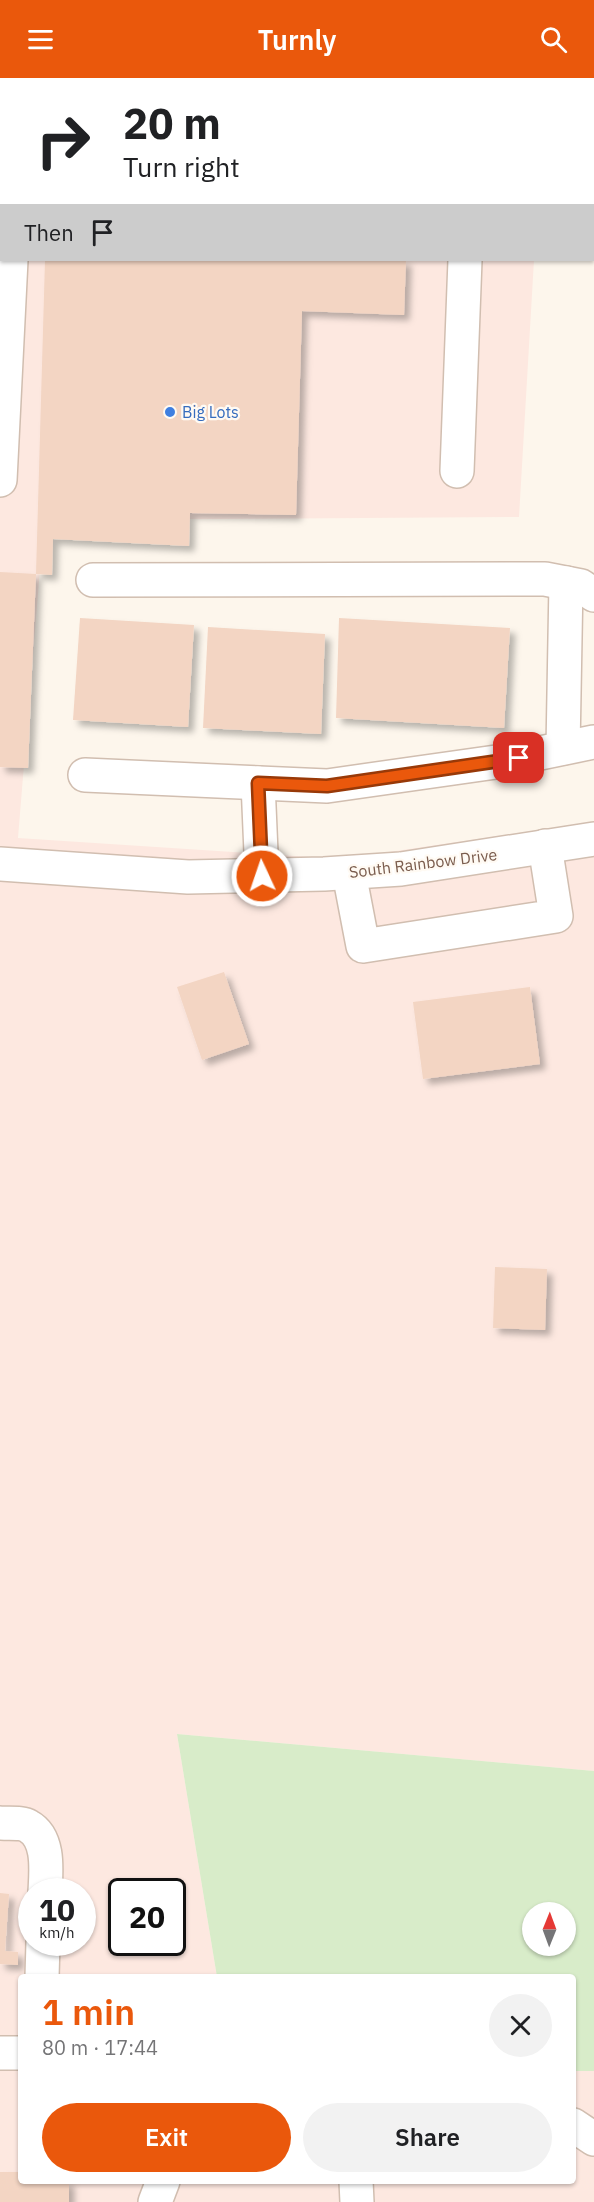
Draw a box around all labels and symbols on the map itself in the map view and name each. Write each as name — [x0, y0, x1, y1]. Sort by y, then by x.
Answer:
place label: Big Lots — [182, 402, 239, 422]
marker: Big Lots — [163, 405, 177, 419]
pin — [493, 732, 544, 783]
position arrow — [230, 844, 294, 908]
street label: South Rainbow Drive — [348, 844, 498, 882]
speed limit sign: 20 — [108, 1878, 186, 1956]
north arrow — [522, 1902, 576, 1956]

